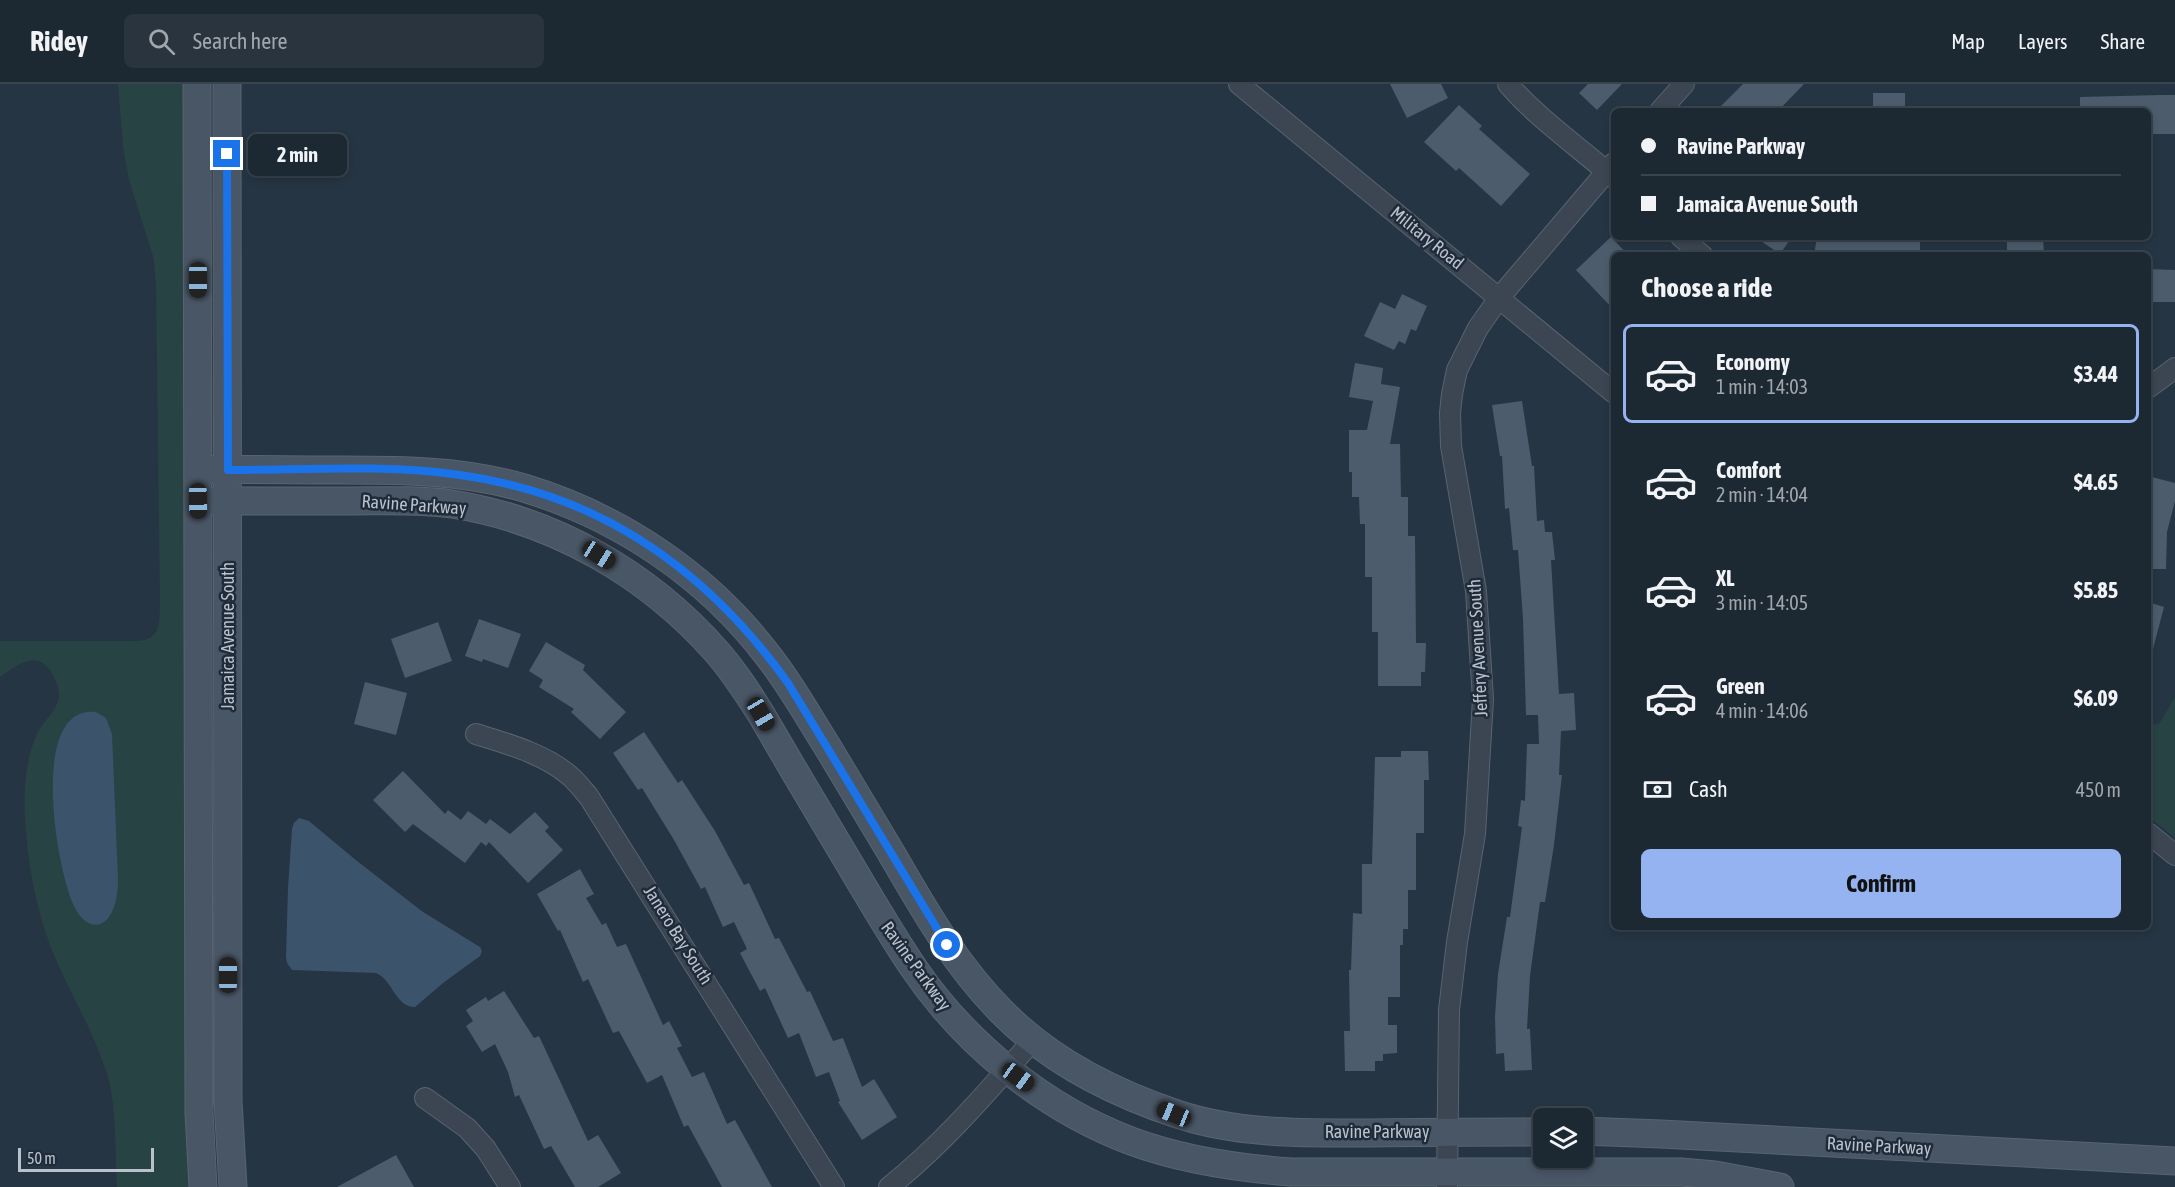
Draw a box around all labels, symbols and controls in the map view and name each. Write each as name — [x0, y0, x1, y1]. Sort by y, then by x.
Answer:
search box — [124, 14, 544, 68]
text: Ridey — [30, 25, 88, 57]
icon: search — [145, 25, 178, 58]
text: Search here — [193, 28, 288, 54]
text: Map — [1951, 29, 1985, 53]
text: Layers — [2018, 29, 2068, 53]
text: Share — [2101, 29, 2145, 53]
callout: 2 min — [248, 133, 347, 175]
text: Ravine Parkway — [1677, 133, 1805, 159]
route end — [213, 140, 240, 167]
text: 2 min — [277, 143, 318, 166]
text: Jamaica Avenue South — [1677, 191, 1858, 217]
street label: Military Road — [1386, 202, 1468, 274]
car — [189, 262, 207, 298]
text: Choose a ride — [1641, 272, 1773, 303]
icon: car — [1644, 347, 1698, 401]
text: Economy — [1716, 349, 1790, 375]
text: $3.44 — [2074, 361, 2118, 387]
text: 1 min · 14:03 — [1716, 375, 1808, 398]
icon: car — [1644, 455, 1698, 509]
text: Comfort — [1716, 457, 1781, 483]
text: $4.65 — [2074, 469, 2118, 495]
car — [189, 483, 207, 519]
text: 2 min · 14:04 — [1716, 483, 1808, 506]
street label: Ravine Parkway — [361, 490, 467, 519]
car — [579, 538, 619, 572]
street label: Jamaica Avenue South — [217, 562, 238, 710]
icon: car — [1644, 563, 1698, 617]
text: XL — [1716, 565, 1734, 591]
text: $5.85 — [2074, 577, 2118, 603]
street label: Jeffery Avenue South — [1463, 579, 1492, 717]
text: 3 min · 14:05 — [1716, 591, 1808, 614]
icon: car — [1644, 671, 1698, 725]
text: Green — [1716, 673, 1765, 699]
text: $6.09 — [2074, 685, 2118, 711]
car — [744, 694, 778, 734]
text: 4 min · 14:06 — [1716, 699, 1808, 722]
icon: cash — [1641, 773, 1674, 806]
text: Cash — [1689, 776, 1728, 802]
text: 450 m — [2076, 778, 2121, 801]
button: Confirm — [1641, 849, 2121, 918]
street label: Janero Bay South — [640, 881, 717, 988]
street label: Ravine Parkway — [877, 917, 956, 1014]
route start — [933, 931, 960, 958]
car — [219, 957, 237, 993]
car — [998, 1059, 1038, 1095]
car — [1154, 1099, 1194, 1129]
map controls — [1533, 1108, 1593, 1168]
button: layers — [1533, 1108, 1593, 1168]
street label: Ravine Parkway — [1325, 1121, 1429, 1142]
street label: Ravine Parkway — [1826, 1132, 1932, 1159]
scale bar — [18, 1145, 154, 1172]
text: 50 m — [27, 1149, 56, 1167]

